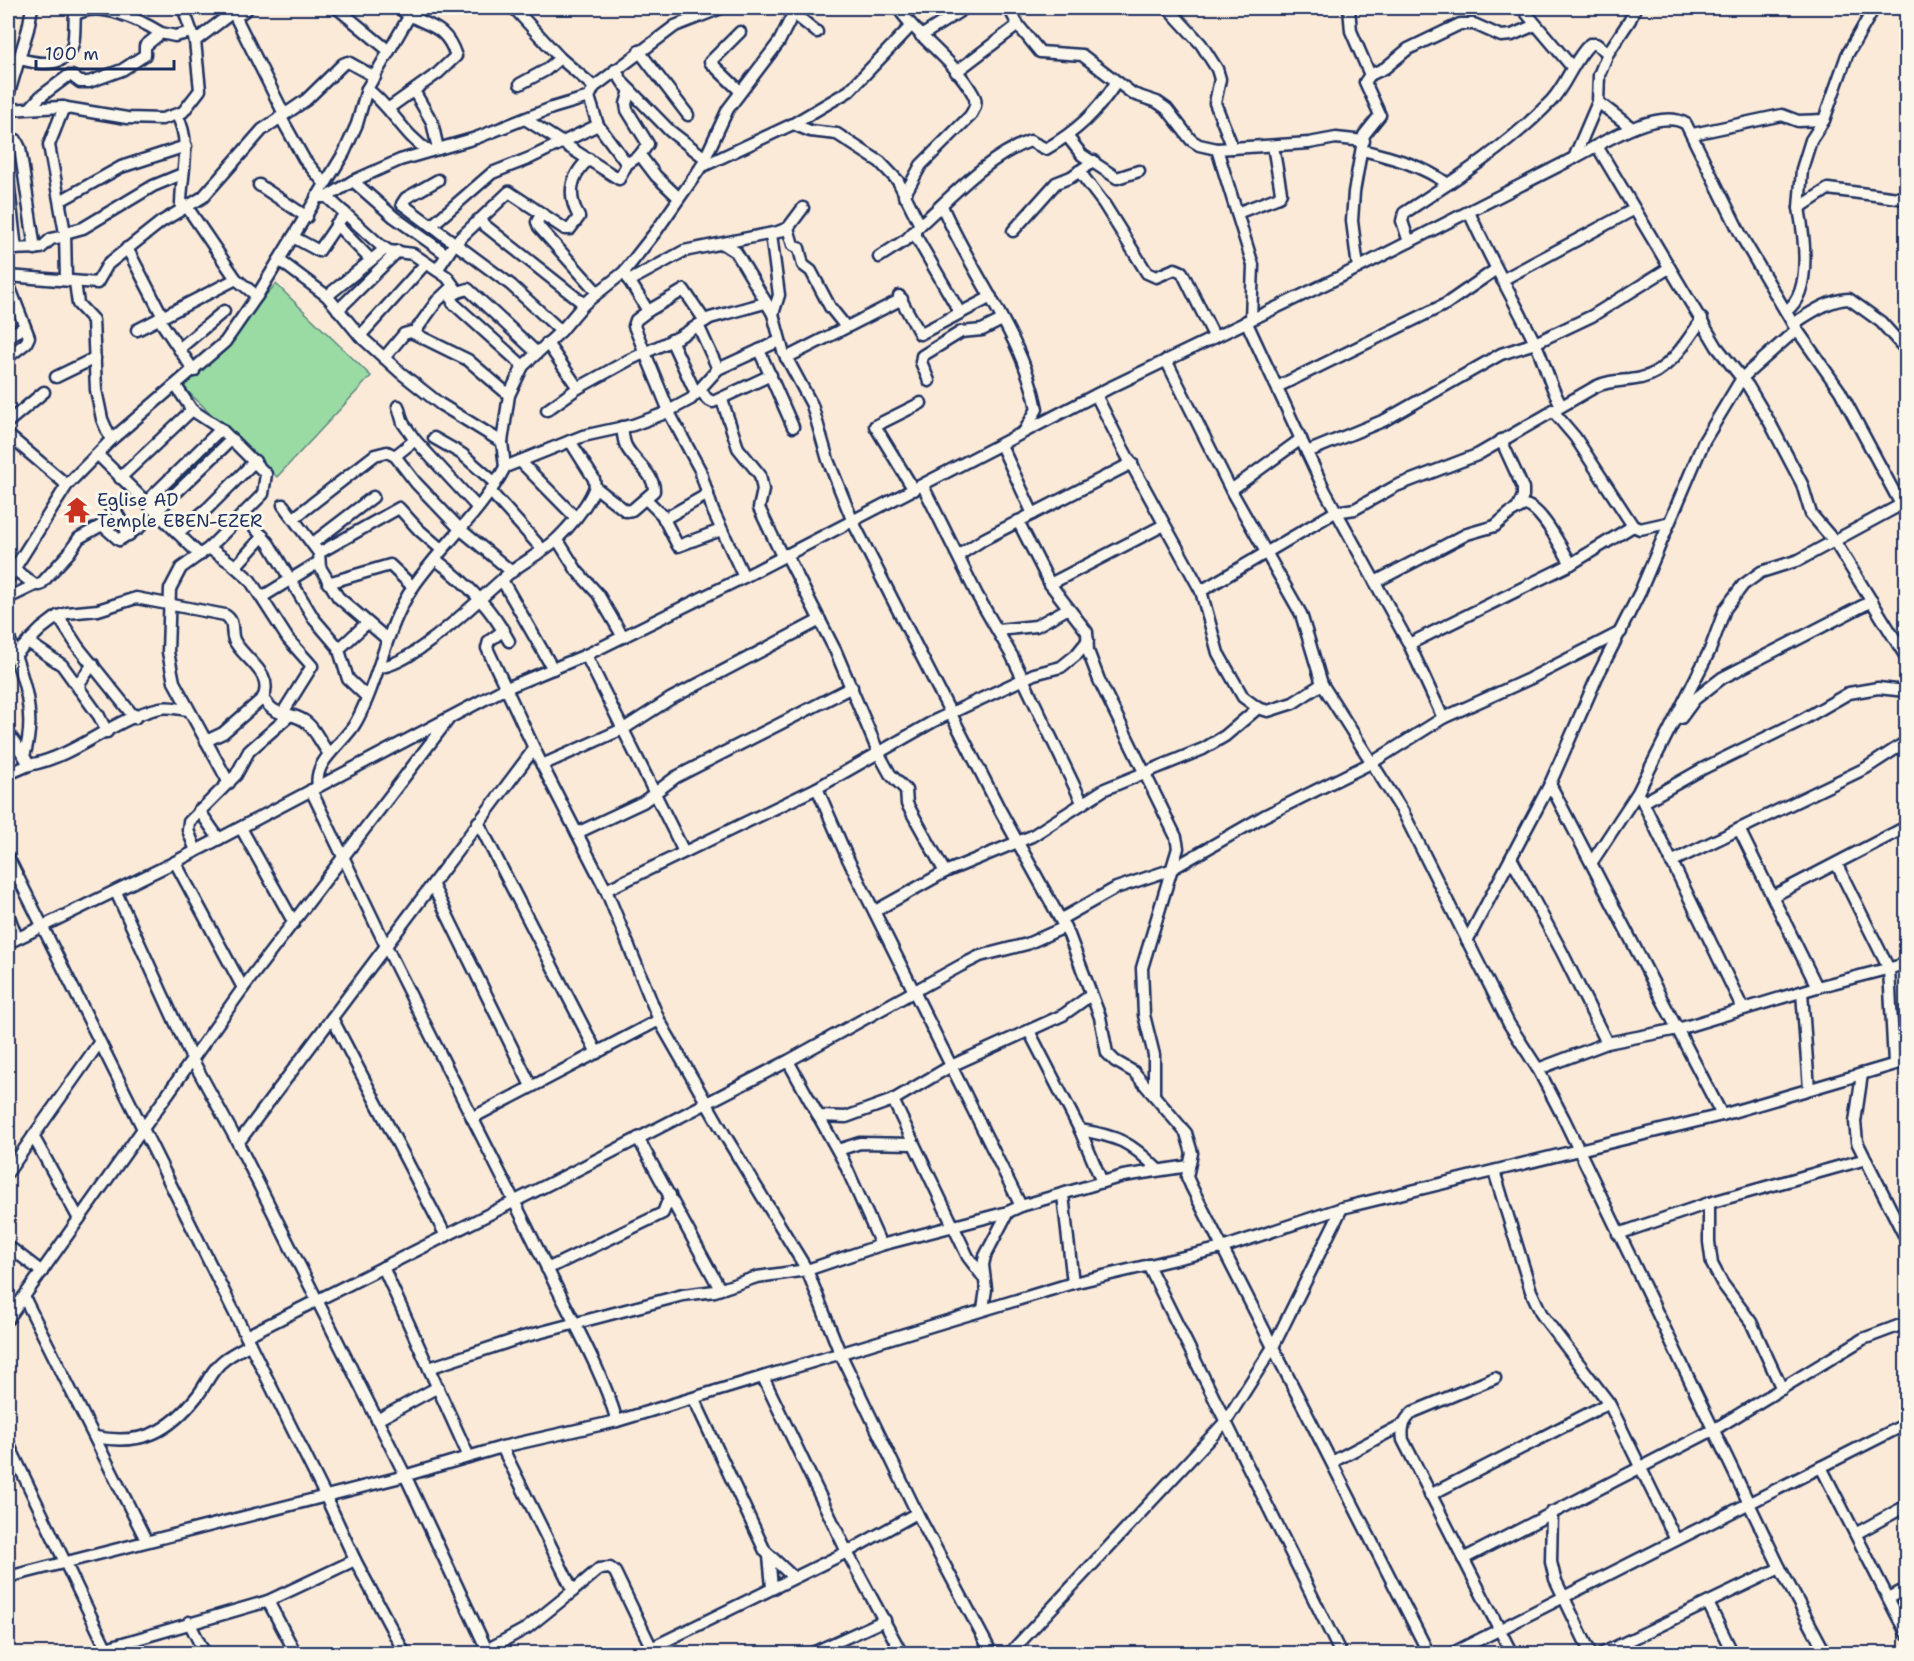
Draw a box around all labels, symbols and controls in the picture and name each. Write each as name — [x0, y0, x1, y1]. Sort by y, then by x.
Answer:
scale bar — [36, 33, 174, 71]
text: 100 m — [45, 42, 99, 66]
place label: Eglise AD Temple EBEN-EZER — [97, 488, 262, 533]
temple icon: Eglise AD Temple EBEN-EZER — [62, 495, 92, 525]

